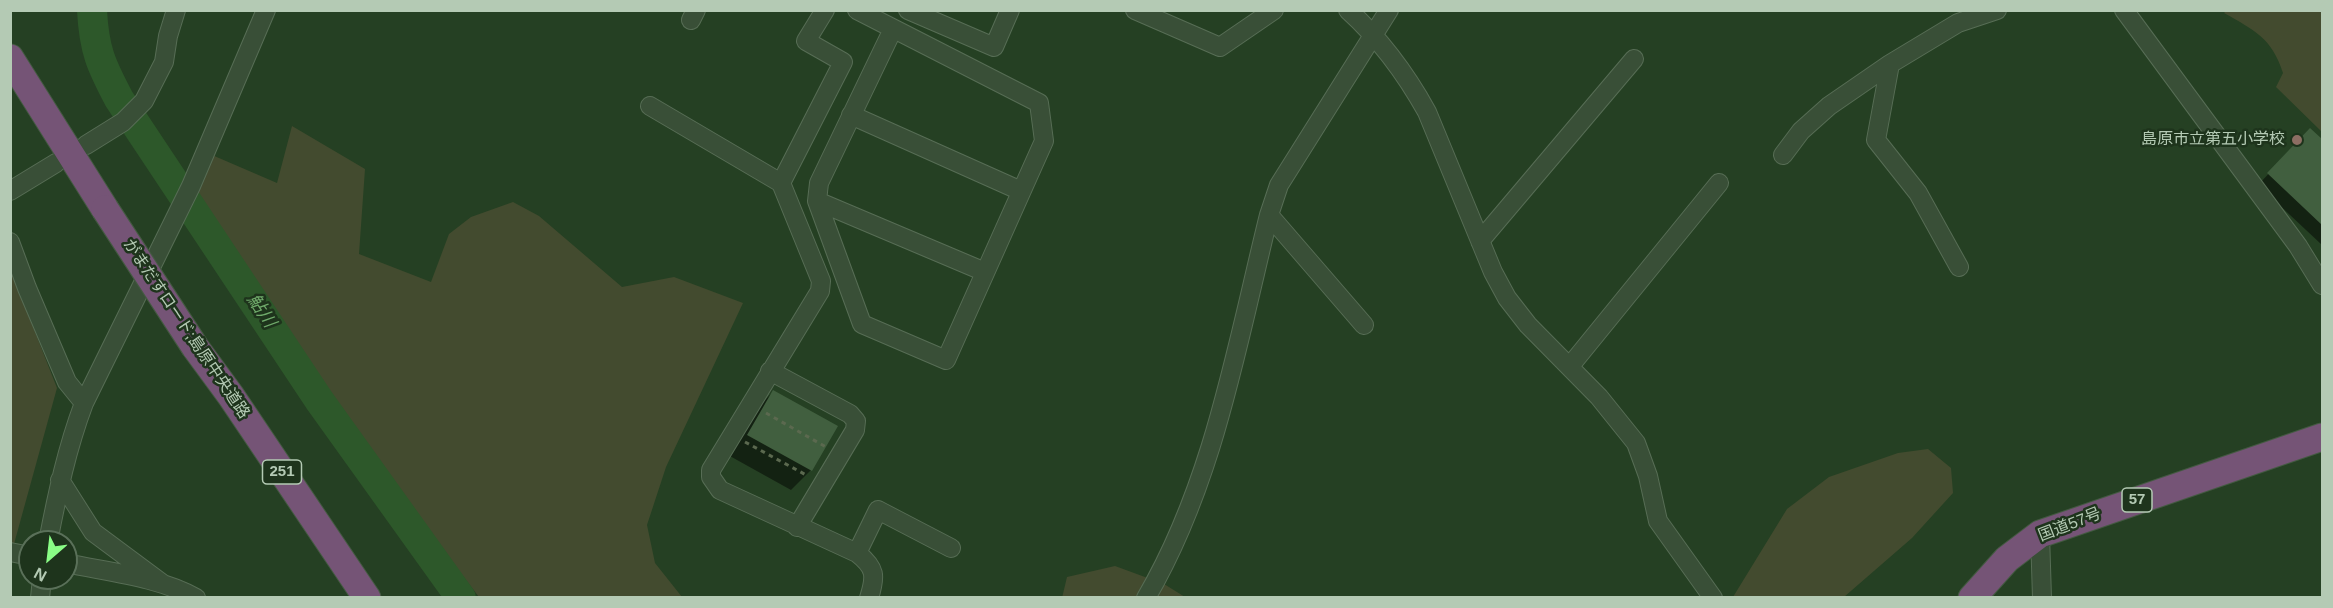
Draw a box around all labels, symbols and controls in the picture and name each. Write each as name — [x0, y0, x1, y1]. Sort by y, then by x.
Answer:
place label: 島原市立第五小学校 — [2141, 130, 2285, 150]
marker: 島原市立第五小学校 — [2290, 133, 2304, 147]
street label: がまだすロード;島原中央道路 — [119, 236, 253, 422]
water label: 鮎川 — [242, 290, 280, 332]
road number: 251 — [262, 460, 302, 484]
road number: 57 — [2122, 488, 2152, 512]
street label: 国道57号 — [2036, 504, 2104, 546]
north arrow — [18, 530, 78, 590]
text: N — [31, 564, 49, 585]

